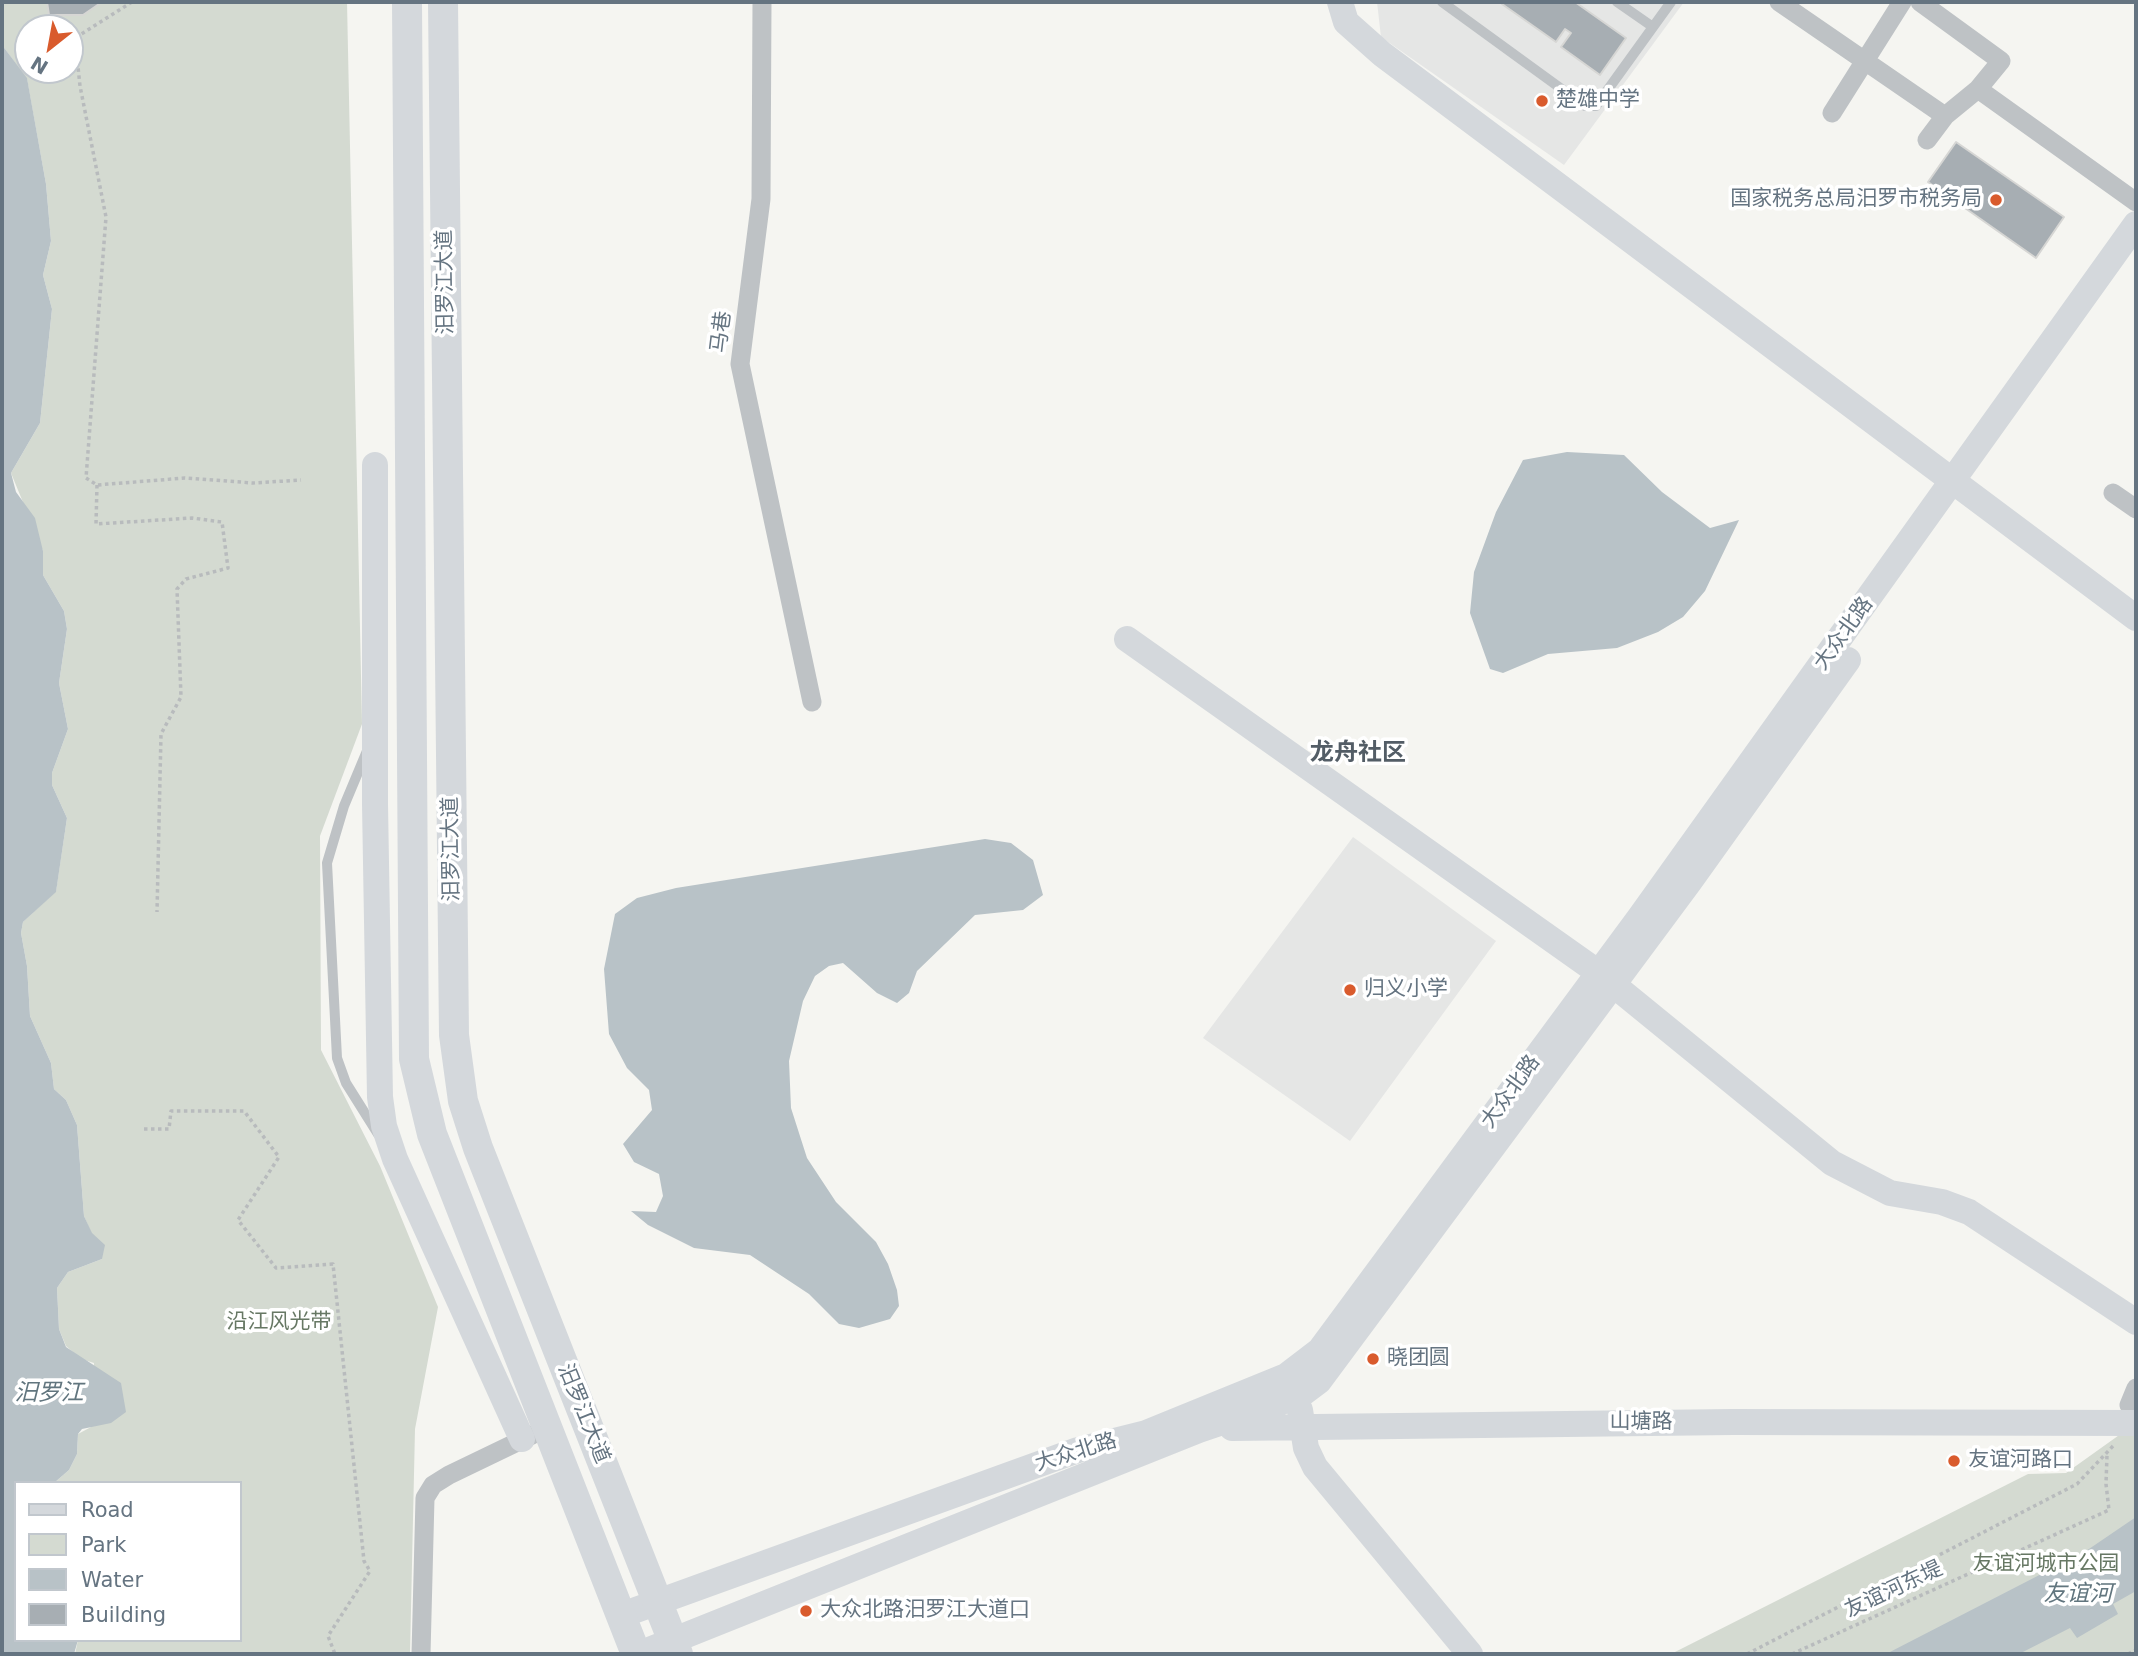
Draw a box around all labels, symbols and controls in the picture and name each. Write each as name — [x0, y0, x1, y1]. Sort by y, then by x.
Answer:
north arrow — [14, 14, 84, 84]
text: N — [27, 52, 52, 79]
place label: 楚雄中学 — [1556, 88, 1640, 114]
marker: 楚雄中学 — [1534, 93, 1550, 109]
place label: 国家税务总局汨罗市税务局 — [1730, 187, 1982, 213]
marker: 国家税务总局汨罗市税务局 — [1988, 192, 2004, 208]
street label: 汨罗江大道 — [432, 229, 460, 335]
street label: 马巷 — [707, 310, 737, 354]
street label: 大众北路 — [1809, 593, 1879, 675]
district label: 龙舟社区 — [1310, 740, 1406, 768]
street label: 汨罗江大道 — [438, 796, 466, 902]
place label: 归义小学 — [1364, 977, 1448, 1003]
marker: 归义小学 — [1342, 982, 1358, 998]
street label: 大众北路 — [1476, 1051, 1546, 1133]
park label: 沿江风光带 — [227, 1310, 331, 1336]
place label: 晓团圆 — [1387, 1346, 1450, 1372]
marker: 晓团圆 — [1365, 1351, 1381, 1367]
street label: 汨罗江大道 — [552, 1361, 614, 1467]
water label: 汨罗江 — [15, 1380, 83, 1408]
street label: 山塘路 — [1610, 1410, 1672, 1436]
street label: 大众北路 — [1032, 1429, 1120, 1477]
place label: 友谊河路口 — [1968, 1448, 2073, 1474]
marker: 友谊河路口 — [1946, 1453, 1962, 1469]
legend — [14, 1481, 242, 1642]
text: Road — [81, 1498, 134, 1522]
text: Park — [81, 1533, 126, 1557]
park label: 友谊河城市公园 — [1973, 1552, 2119, 1578]
street label: 友谊河东堤 — [1841, 1556, 1947, 1624]
text: Water — [81, 1568, 143, 1592]
water label: 友谊河 — [2044, 1581, 2112, 1609]
place label: 大众北路汨罗江大道口 — [820, 1598, 1030, 1624]
text: Building — [81, 1603, 166, 1627]
marker: 大众北路汨罗江大道口 — [798, 1603, 814, 1619]

